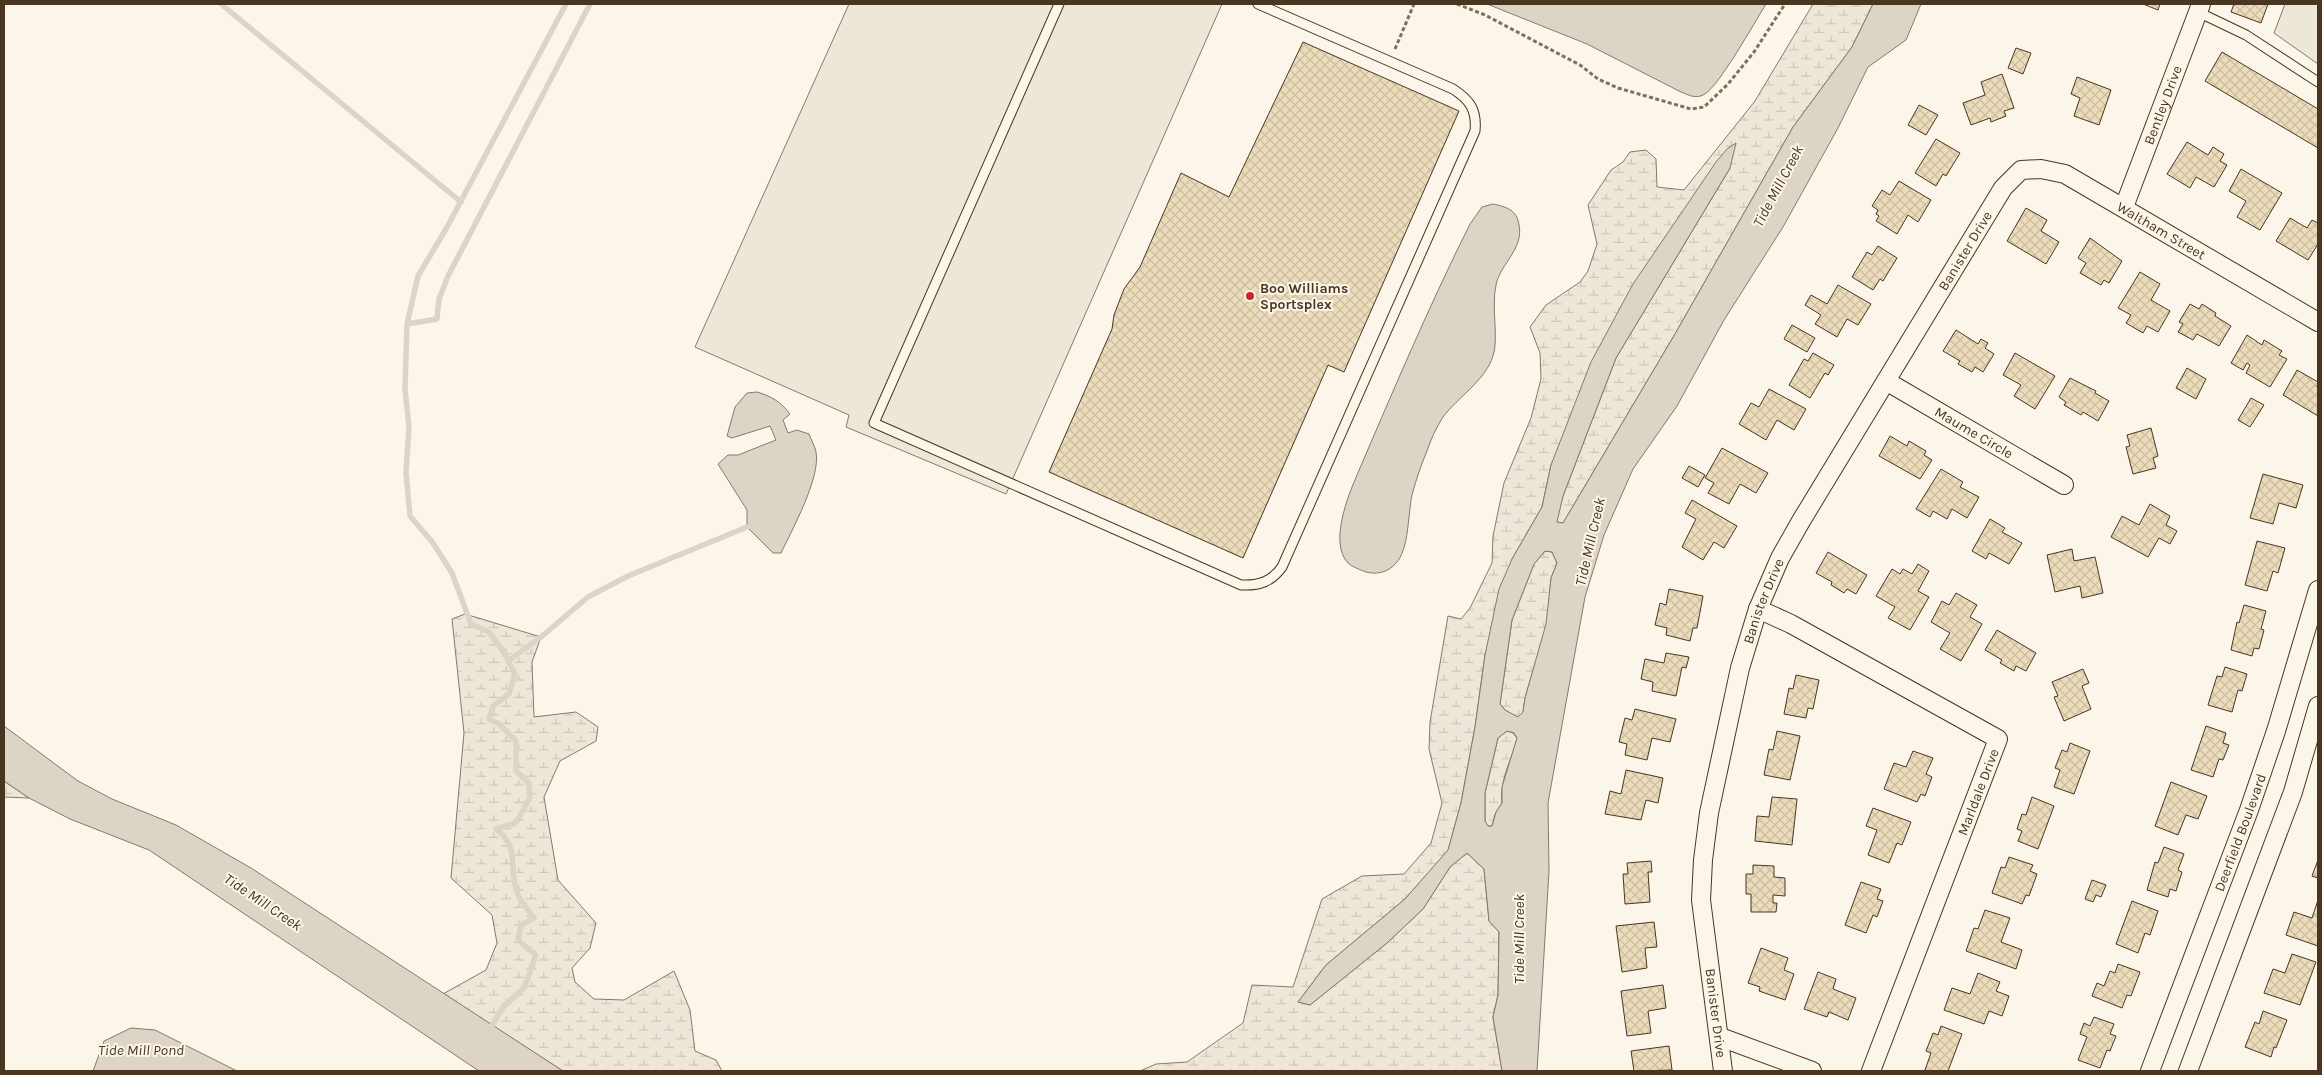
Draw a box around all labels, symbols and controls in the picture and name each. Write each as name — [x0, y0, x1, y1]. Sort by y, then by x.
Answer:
street label: Bentley Drive — [2140, 63, 2186, 147]
water label: Tide Mill Creek — [1749, 142, 1807, 230]
street label: Waltham Street — [2114, 198, 2209, 263]
street label: Banister Drive — [1935, 208, 1996, 294]
place label: Boo Williams Sportsplex — [1260, 280, 1348, 313]
marker: Boo Williams Sportsplex — [1244, 290, 1256, 302]
street label: Maume Circle — [1932, 403, 2016, 462]
water label: Tide Mill Creek — [1571, 496, 1609, 588]
street label: Banister Drive — [1740, 556, 1788, 646]
street label: Marldale Drive — [1954, 746, 2003, 838]
street label: Deerfield Boulevard — [2211, 771, 2270, 894]
water label: Tide Mill Creek — [221, 869, 306, 935]
water label: Tide Mill Creek — [1510, 894, 1528, 984]
street label: Banister Drive — [1702, 967, 1729, 1059]
water label: Tide Mill Pond — [98, 1041, 184, 1059]

